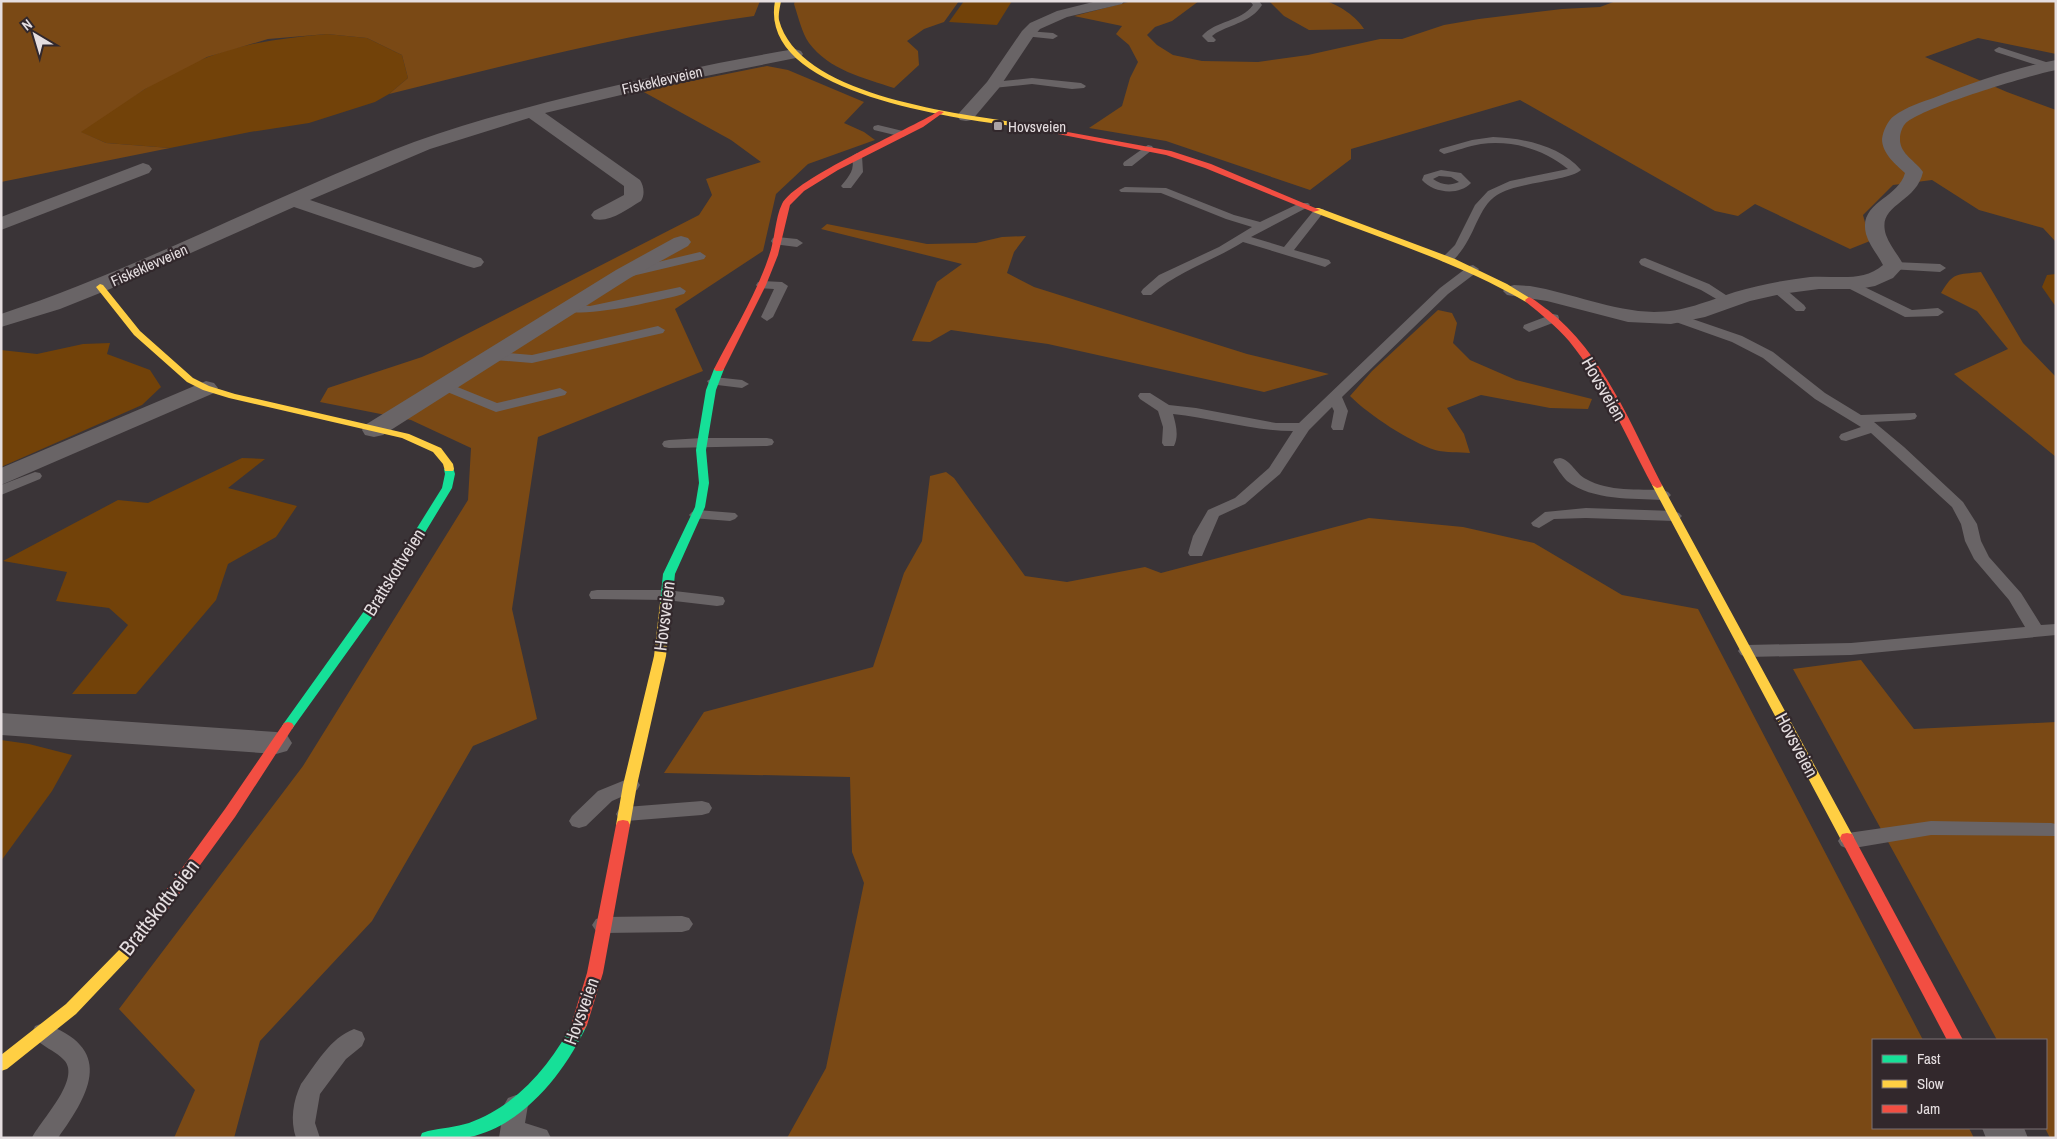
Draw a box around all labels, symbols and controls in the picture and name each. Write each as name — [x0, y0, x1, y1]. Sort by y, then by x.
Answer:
north arrow — [10, 10, 60, 60]
text: N — [18, 15, 36, 34]
street label: Fiskeklevveien — [620, 61, 704, 99]
place label: Hovsveien — [1008, 116, 1066, 137]
marker: Hovsveien — [992, 120, 1004, 132]
street label: Fiskeklevveien — [107, 239, 191, 291]
street label: Hovsveien — [1576, 353, 1632, 425]
street label: Brattskottveien — [357, 524, 431, 620]
street label: Hovsveien — [647, 580, 681, 652]
street label: Hovsveien — [1770, 708, 1824, 782]
street label: Brattskottveien — [112, 853, 206, 961]
street label: Hovsveien — [557, 974, 605, 1048]
legend — [1872, 1039, 2047, 1129]
text: Fast — [1917, 1048, 1941, 1069]
text: Slow — [1917, 1073, 1944, 1094]
text: Jam — [1917, 1098, 1940, 1119]

